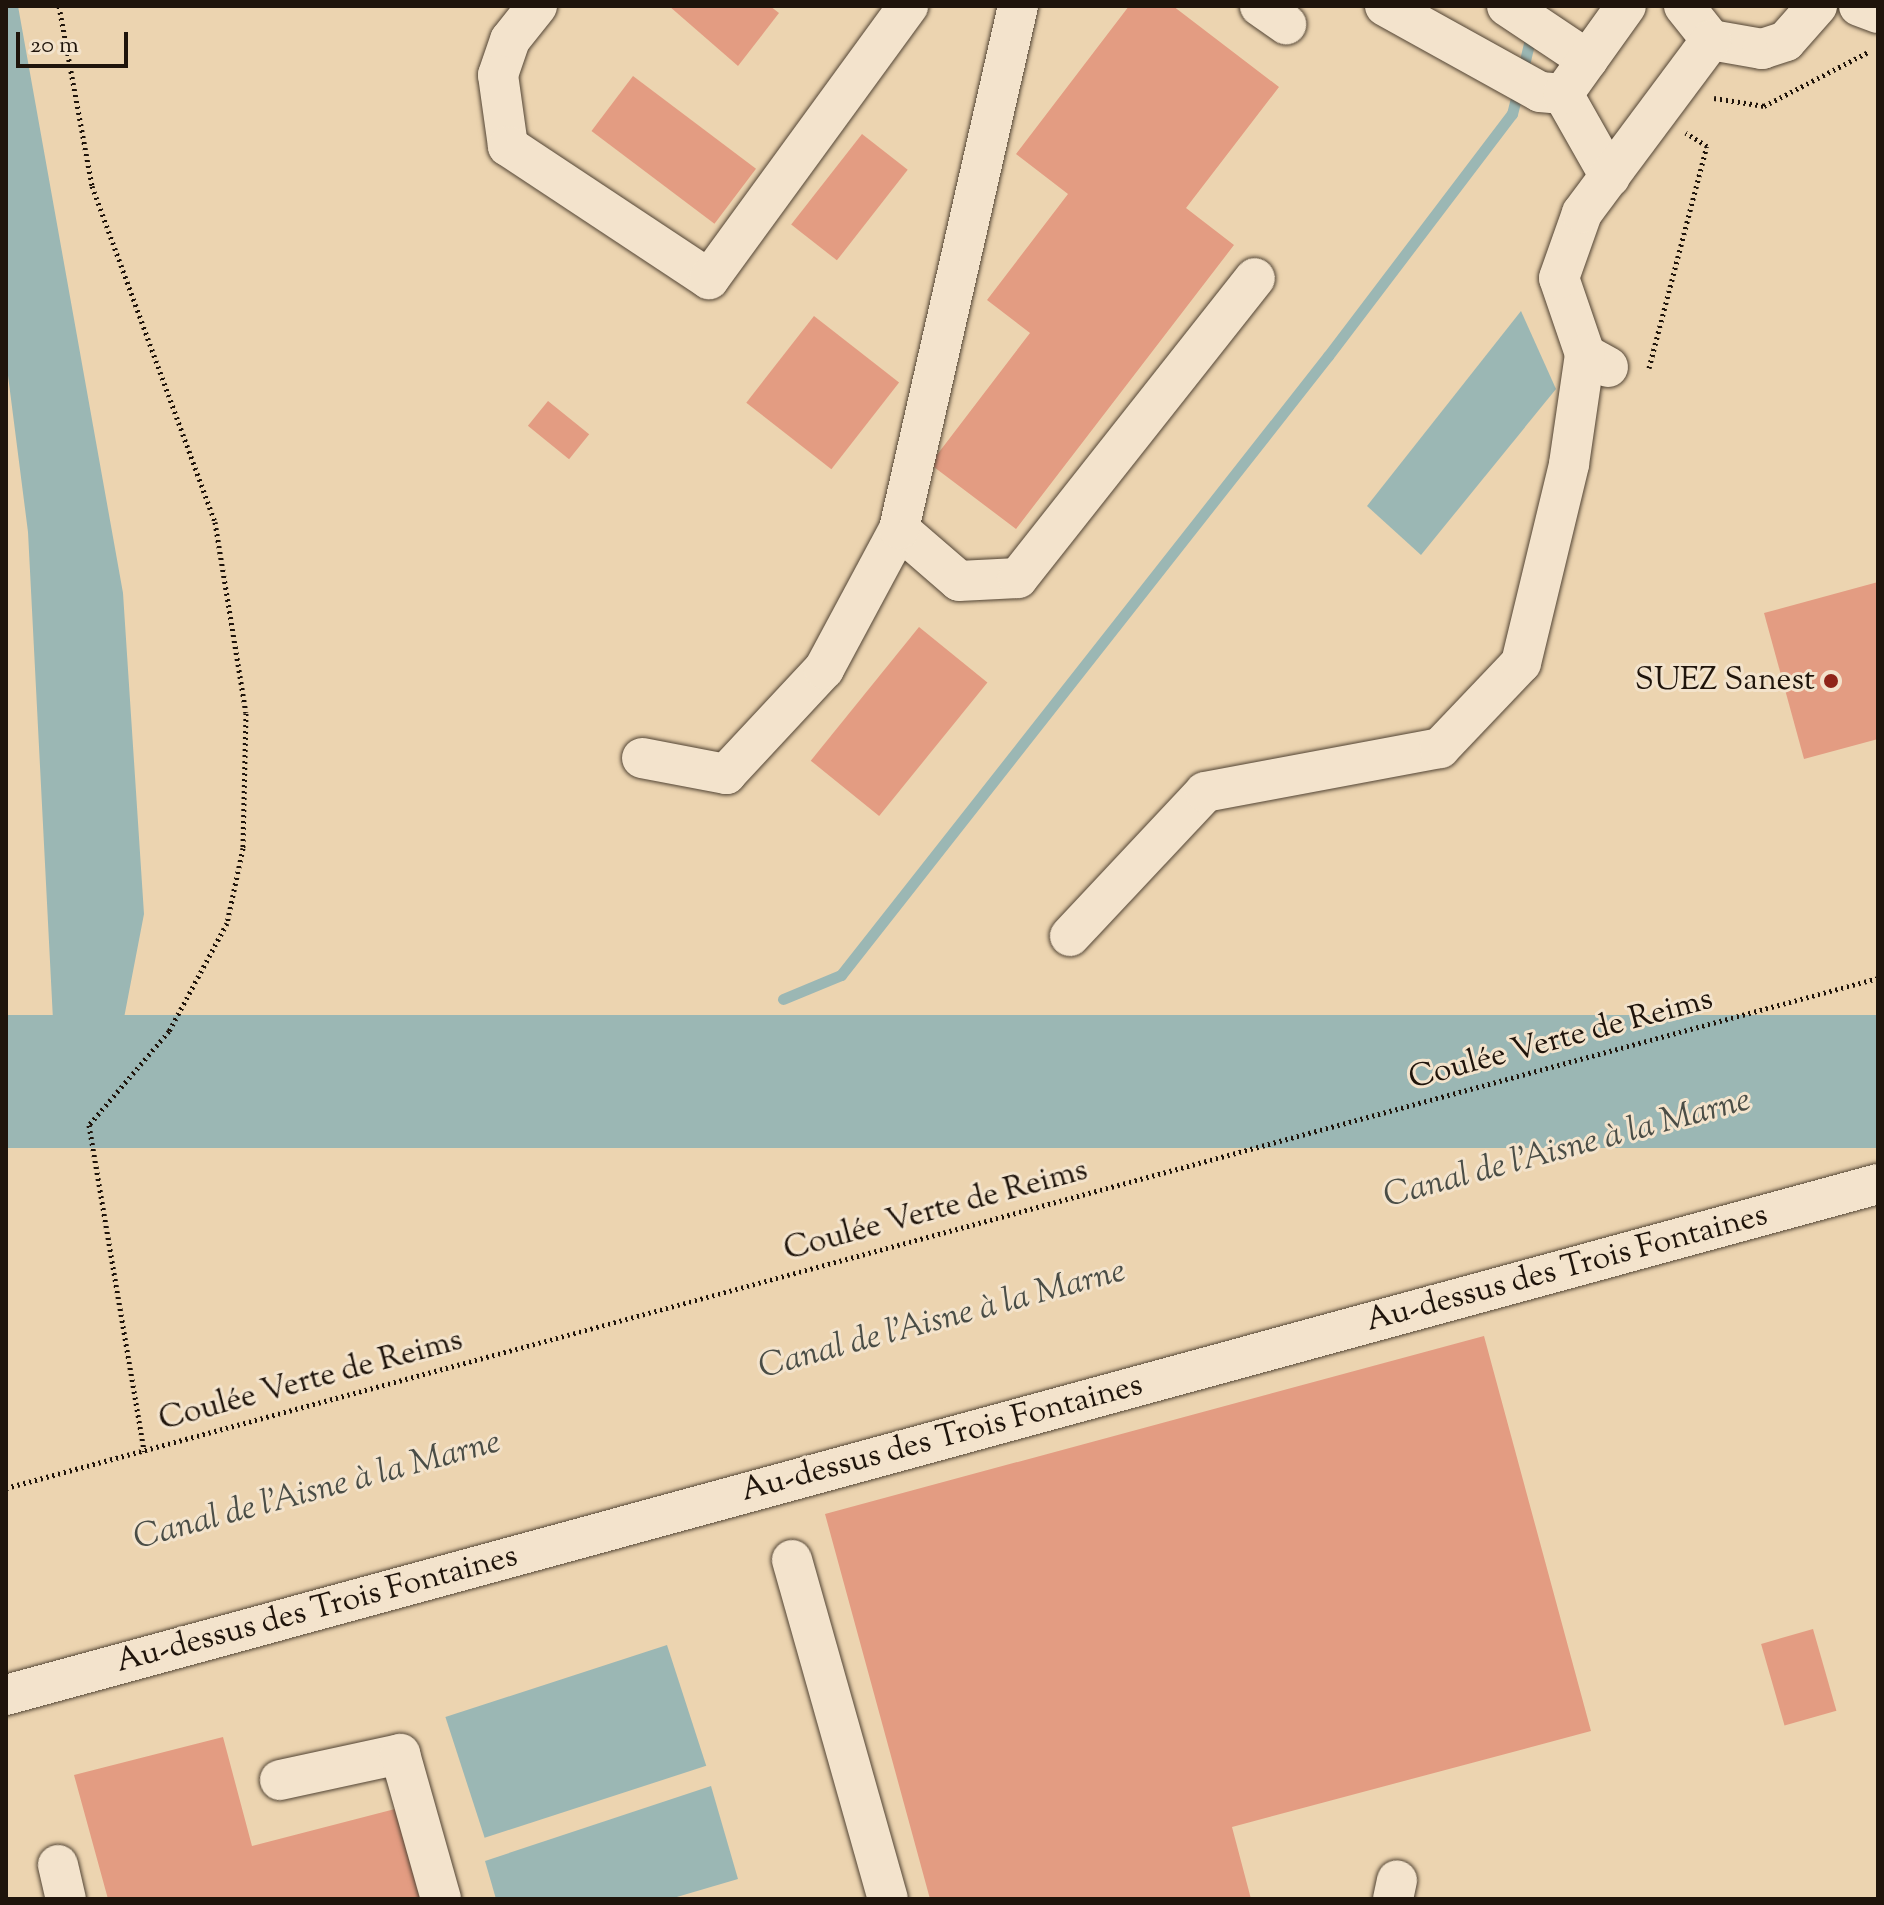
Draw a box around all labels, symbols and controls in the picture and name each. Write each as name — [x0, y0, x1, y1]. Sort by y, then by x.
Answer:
scale bar — [20, 16, 132, 66]
text: 20 m — [30, 29, 79, 63]
place label: SUEZ Sanest — [1635, 662, 1815, 700]
marker: SUEZ Sanest — [1822, 672, 1840, 690]
street label: Coulée Verte de Reims — [1405, 981, 1717, 1099]
water label: Canal de l'Aisne à la Marne — [1379, 1080, 1755, 1218]
street label: Coulée Verte de Reims — [780, 1152, 1092, 1270]
street label: Au-dessus des Trois Fontaines — [1362, 1197, 1772, 1341]
water label: Canal de l'Aisne à la Marne — [754, 1251, 1130, 1389]
street label: Coulée Verte de Reims — [155, 1322, 467, 1440]
street label: Au-dessus des Trois Fontaines — [737, 1367, 1147, 1511]
water label: Canal de l'Aisne à la Marne — [129, 1422, 505, 1560]
street label: Au-dessus des Trois Fontaines — [112, 1538, 522, 1682]

